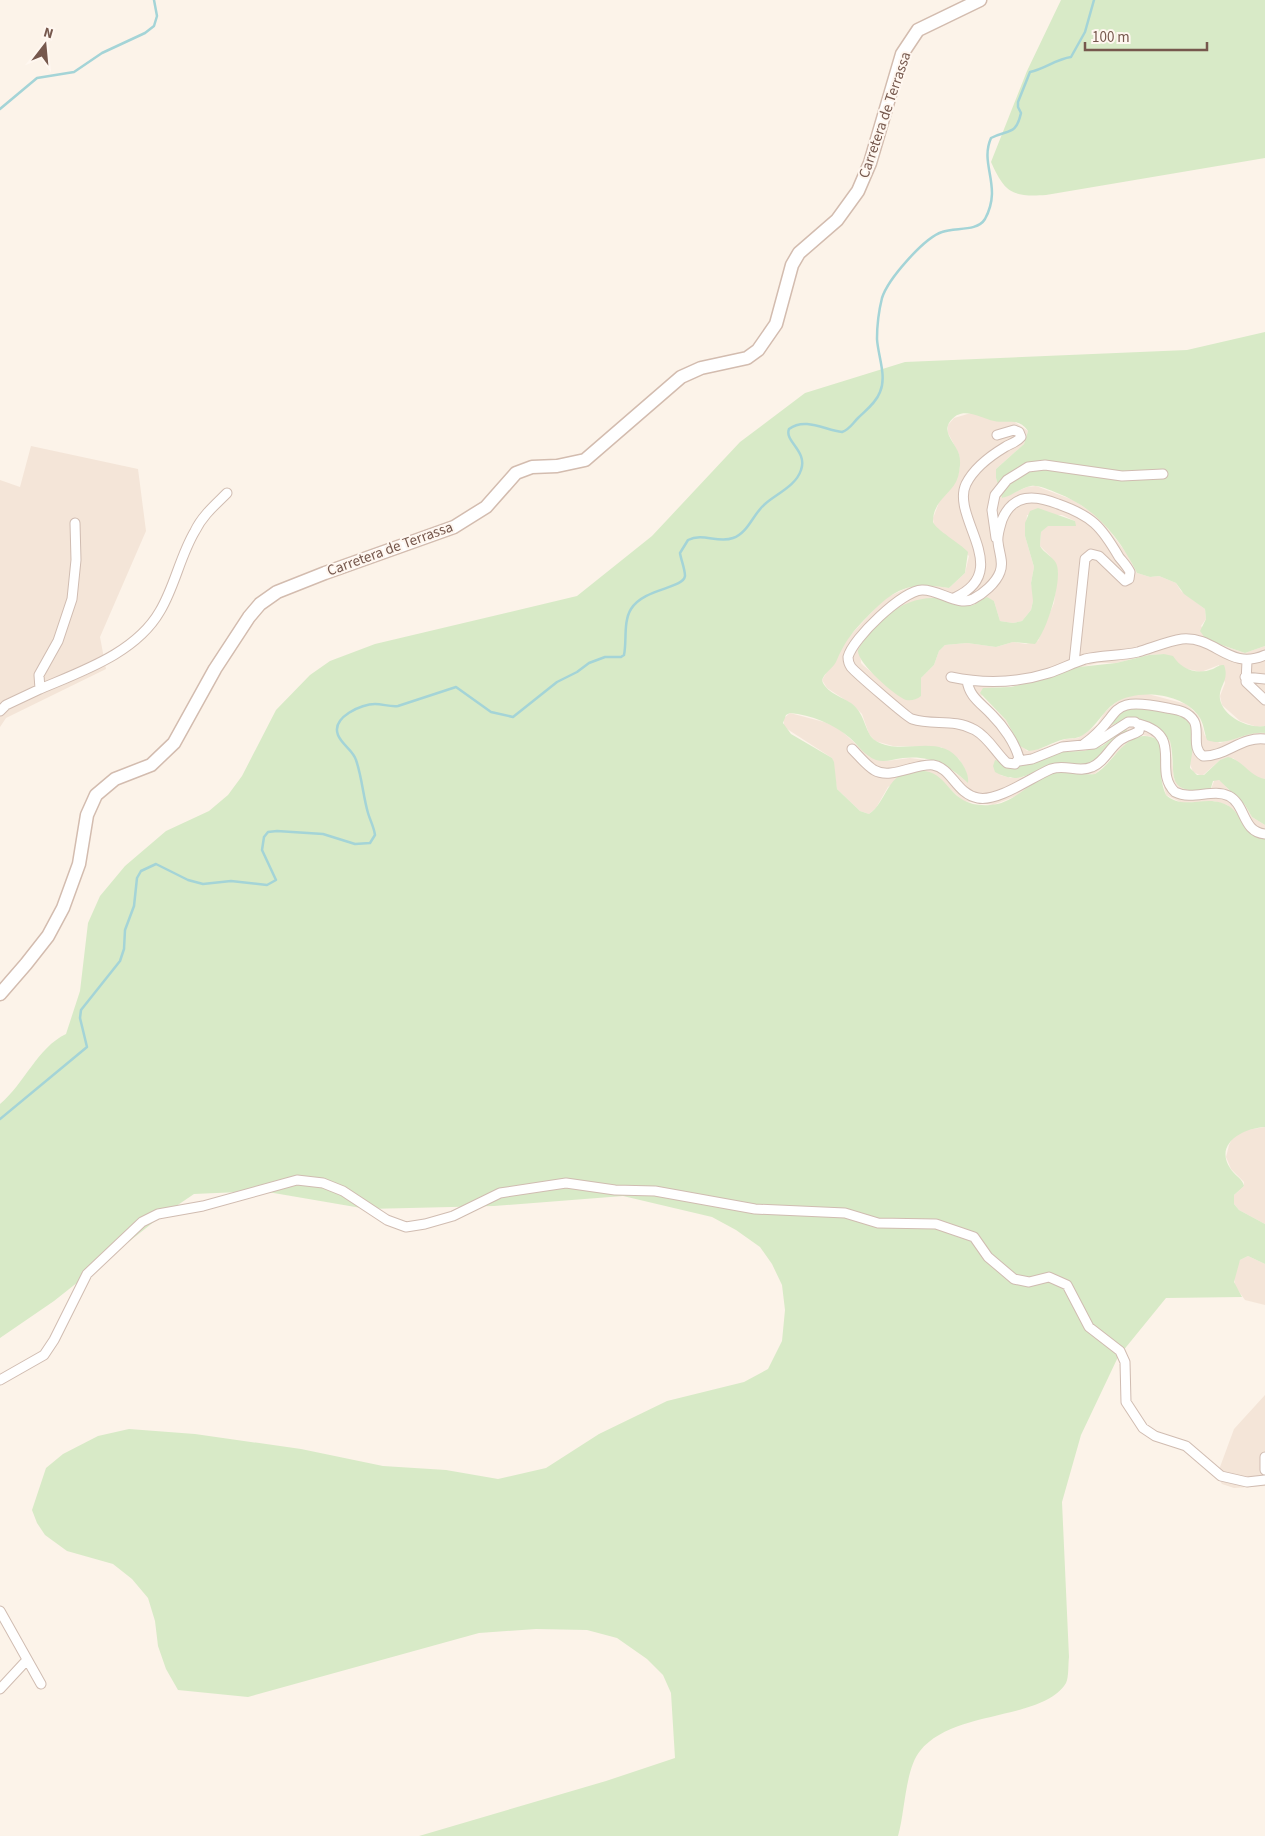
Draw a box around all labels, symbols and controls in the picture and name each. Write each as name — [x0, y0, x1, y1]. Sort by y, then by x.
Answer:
north arrow — [20, 20, 70, 70]
scale bar — [1085, 20, 1208, 52]
text: N — [41, 23, 56, 44]
text: 100 m — [1092, 27, 1130, 48]
street label: Carretera de Terrassa — [854, 49, 916, 181]
street label: Carretera de Terrassa — [324, 516, 456, 582]

